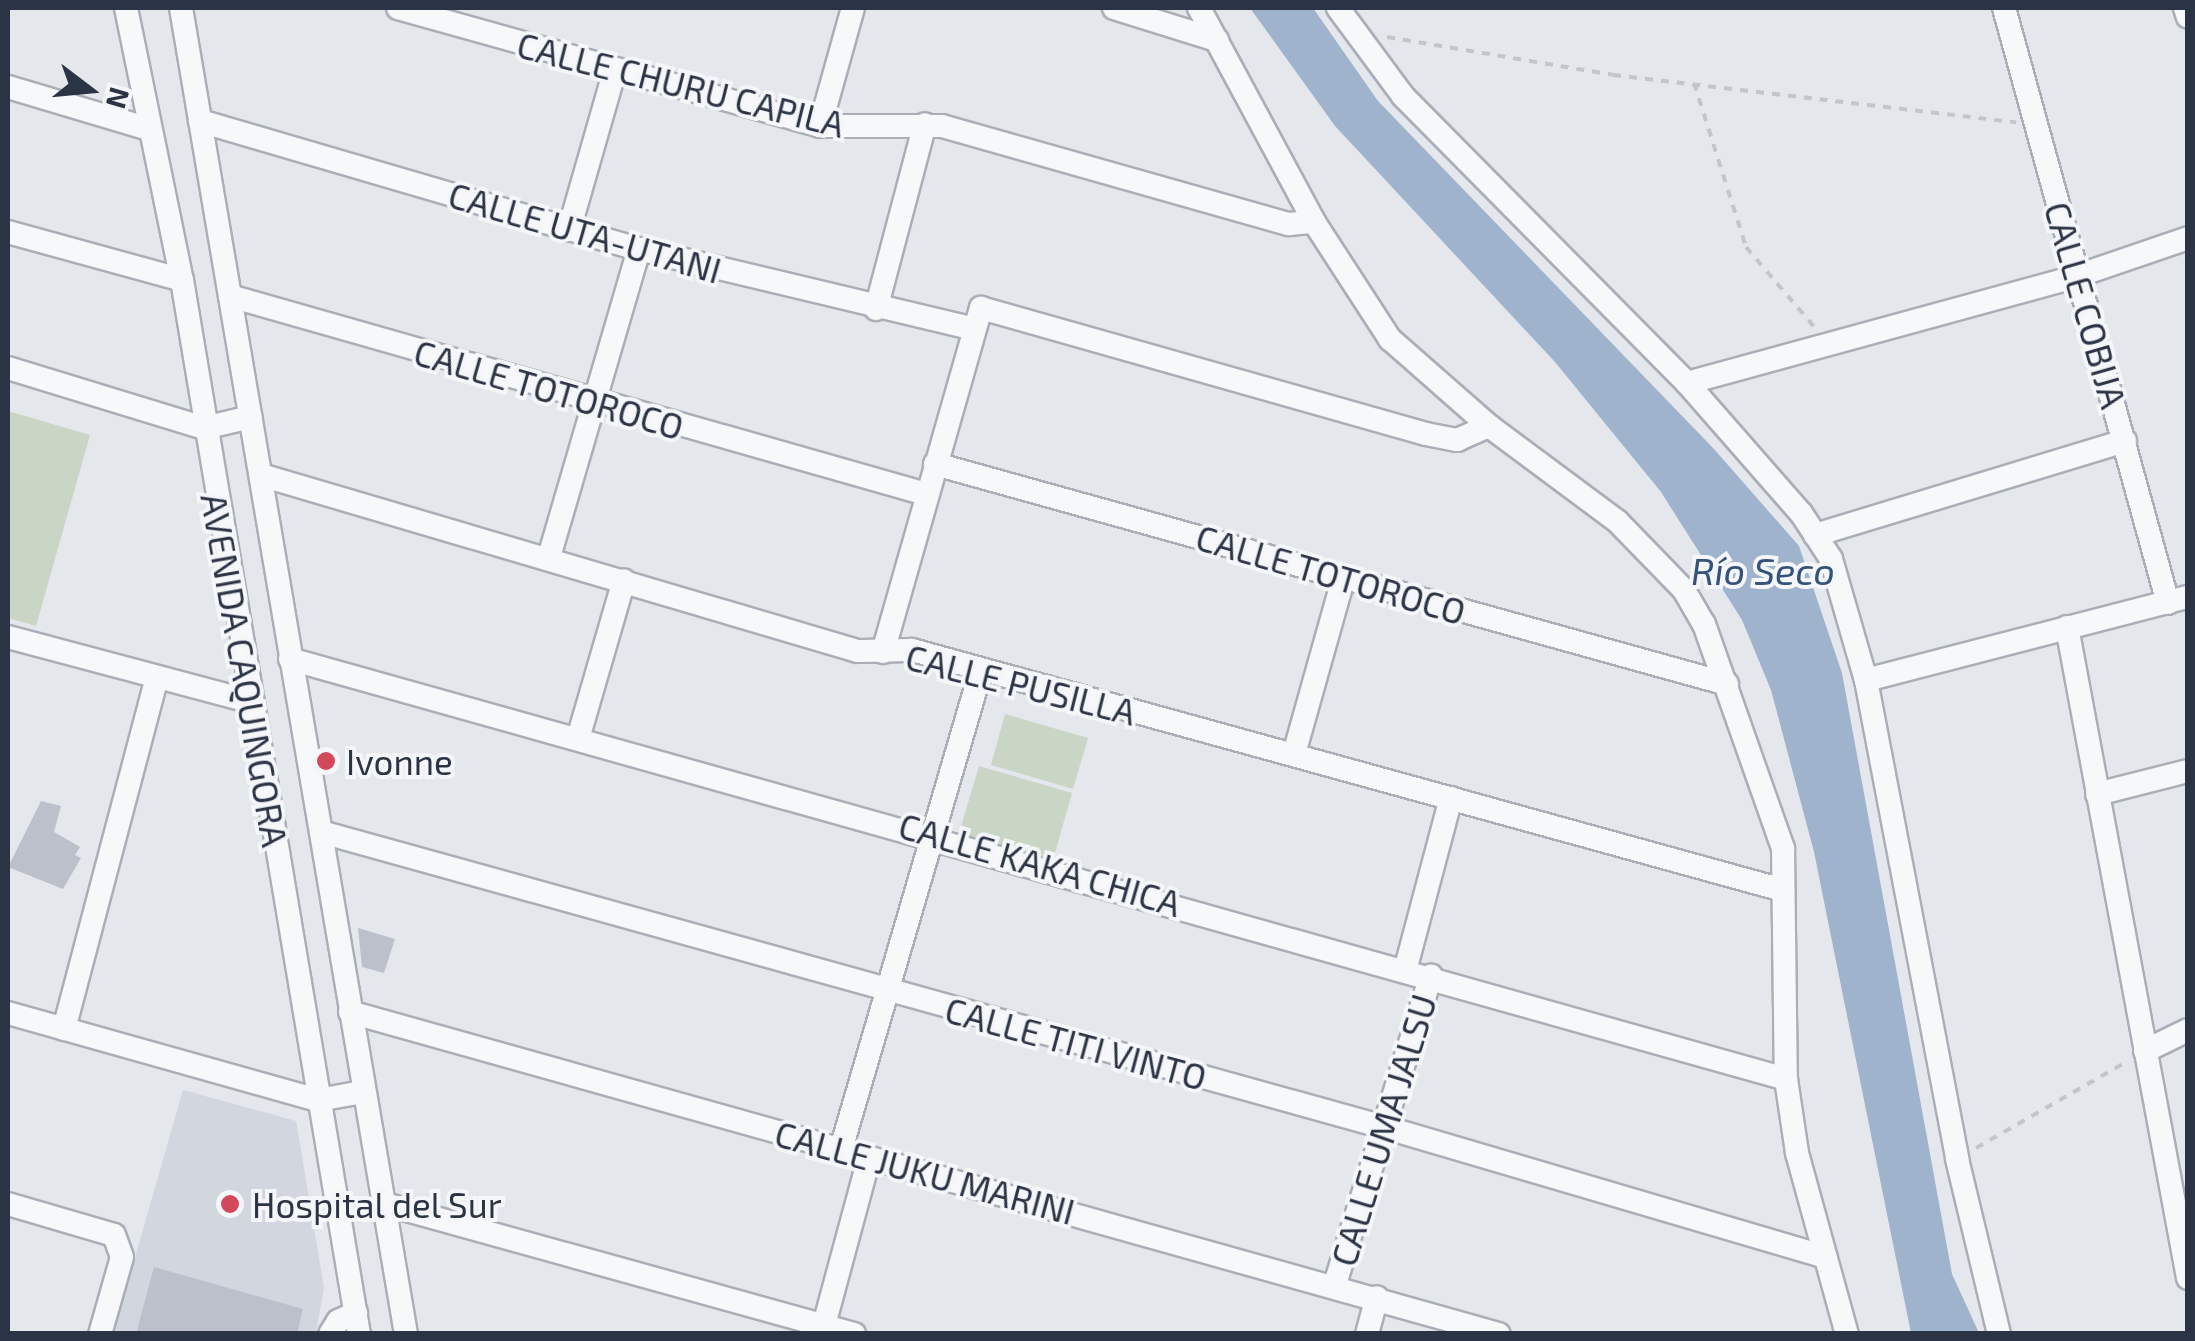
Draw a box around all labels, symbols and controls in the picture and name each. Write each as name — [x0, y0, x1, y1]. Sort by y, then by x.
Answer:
street label: CALLE CHURU CAPILA — [513, 23, 849, 145]
north arrow — [40, 40, 140, 140]
text: N — [100, 84, 138, 113]
street label: CALLE UTA-UTANI — [444, 173, 726, 291]
street label: CALLE COBIJA — [2037, 197, 2135, 413]
street label: CALLE TOTOROCO — [409, 330, 689, 448]
street label: AVENIDA CAQUINGORA — [193, 490, 297, 850]
street label: CALLE TOTOROCO — [1191, 515, 1471, 633]
water label: Río Seco — [1691, 548, 1835, 594]
street label: CALLE PUSILLA — [902, 635, 1140, 733]
place label: Ivonne — [346, 740, 453, 782]
marker: Ivonne — [315, 750, 337, 772]
street label: CALLE KAKA CHICA — [894, 804, 1186, 924]
street label: CALLE TITI VINTO — [940, 988, 1212, 1098]
street label: CALLE UMA JALSU — [1322, 988, 1444, 1272]
street label: CALLE JUKU MARINI — [770, 1112, 1080, 1232]
place label: Hospital del Sur — [252, 1183, 503, 1225]
marker: Hospital del Sur — [217, 1191, 243, 1217]

